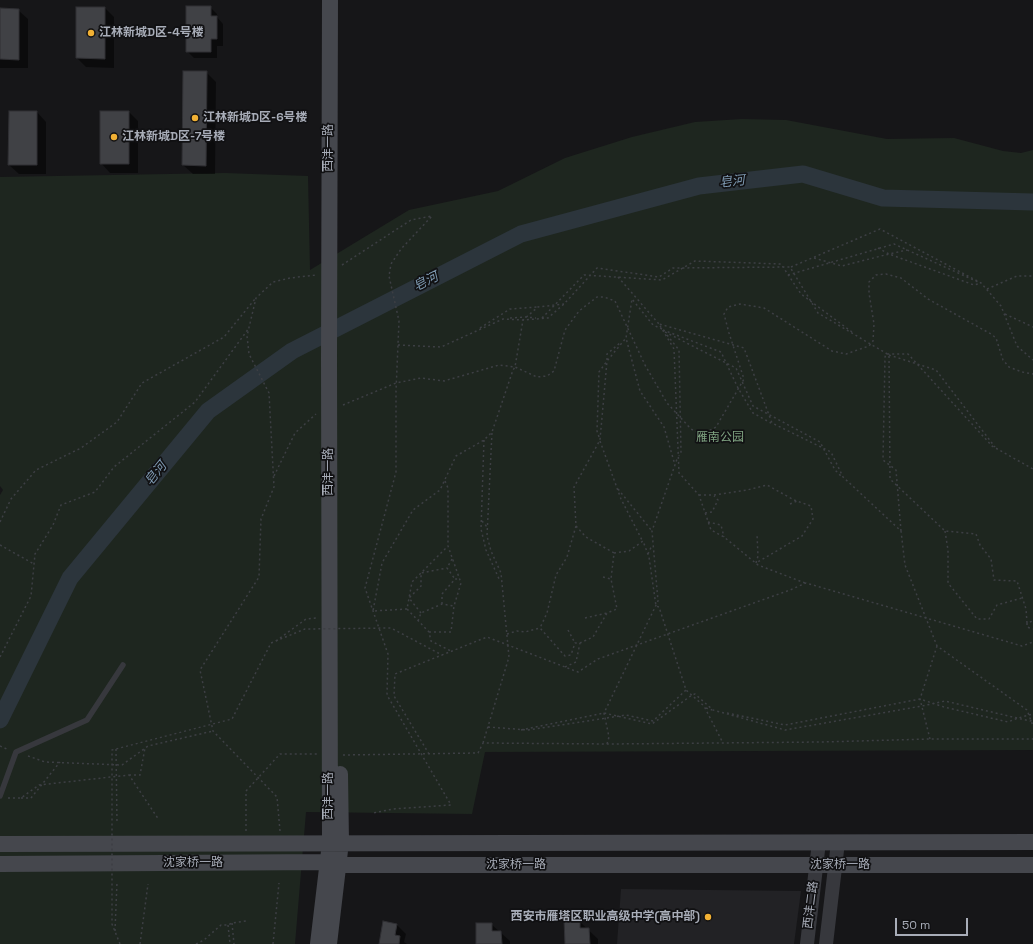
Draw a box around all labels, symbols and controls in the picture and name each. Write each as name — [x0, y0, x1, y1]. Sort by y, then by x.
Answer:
place label: 江林新城D区-4号楼 — [99, 26, 204, 40]
marker: 江林新城D区-4号楼 — [86, 28, 96, 38]
place label: 江林新城D区-6号楼 — [203, 111, 308, 125]
marker: 江林新城D区-6号楼 — [190, 113, 200, 123]
street label: 西沣一路 — [322, 124, 336, 172]
place label: 江林新城D区-7号楼 — [122, 130, 225, 144]
marker: 江林新城D区-7号楼 — [109, 132, 119, 142]
water label: 皂河 — [718, 173, 746, 191]
water label: 皂河 — [411, 269, 441, 295]
park label: 雁南公园 — [696, 431, 744, 445]
street label: 西沣一路 — [322, 448, 336, 496]
water label: 皂河 — [142, 459, 170, 489]
street label: 西沣一路 — [322, 772, 336, 820]
street label: 沈家桥一路 — [163, 856, 223, 870]
street label: 沈家桥一路 — [486, 858, 546, 872]
street label: 沈家桥一路 — [810, 858, 870, 872]
street label: 西沣二路 — [801, 880, 821, 930]
place label: 西安市雁塔区职业高级中学(高中部) — [511, 910, 700, 924]
scale bar — [897, 910, 970, 936]
marker: 西安市雁塔区职业高级中学(高中部) — [703, 912, 713, 922]
text: 50 m — [902, 917, 930, 933]

